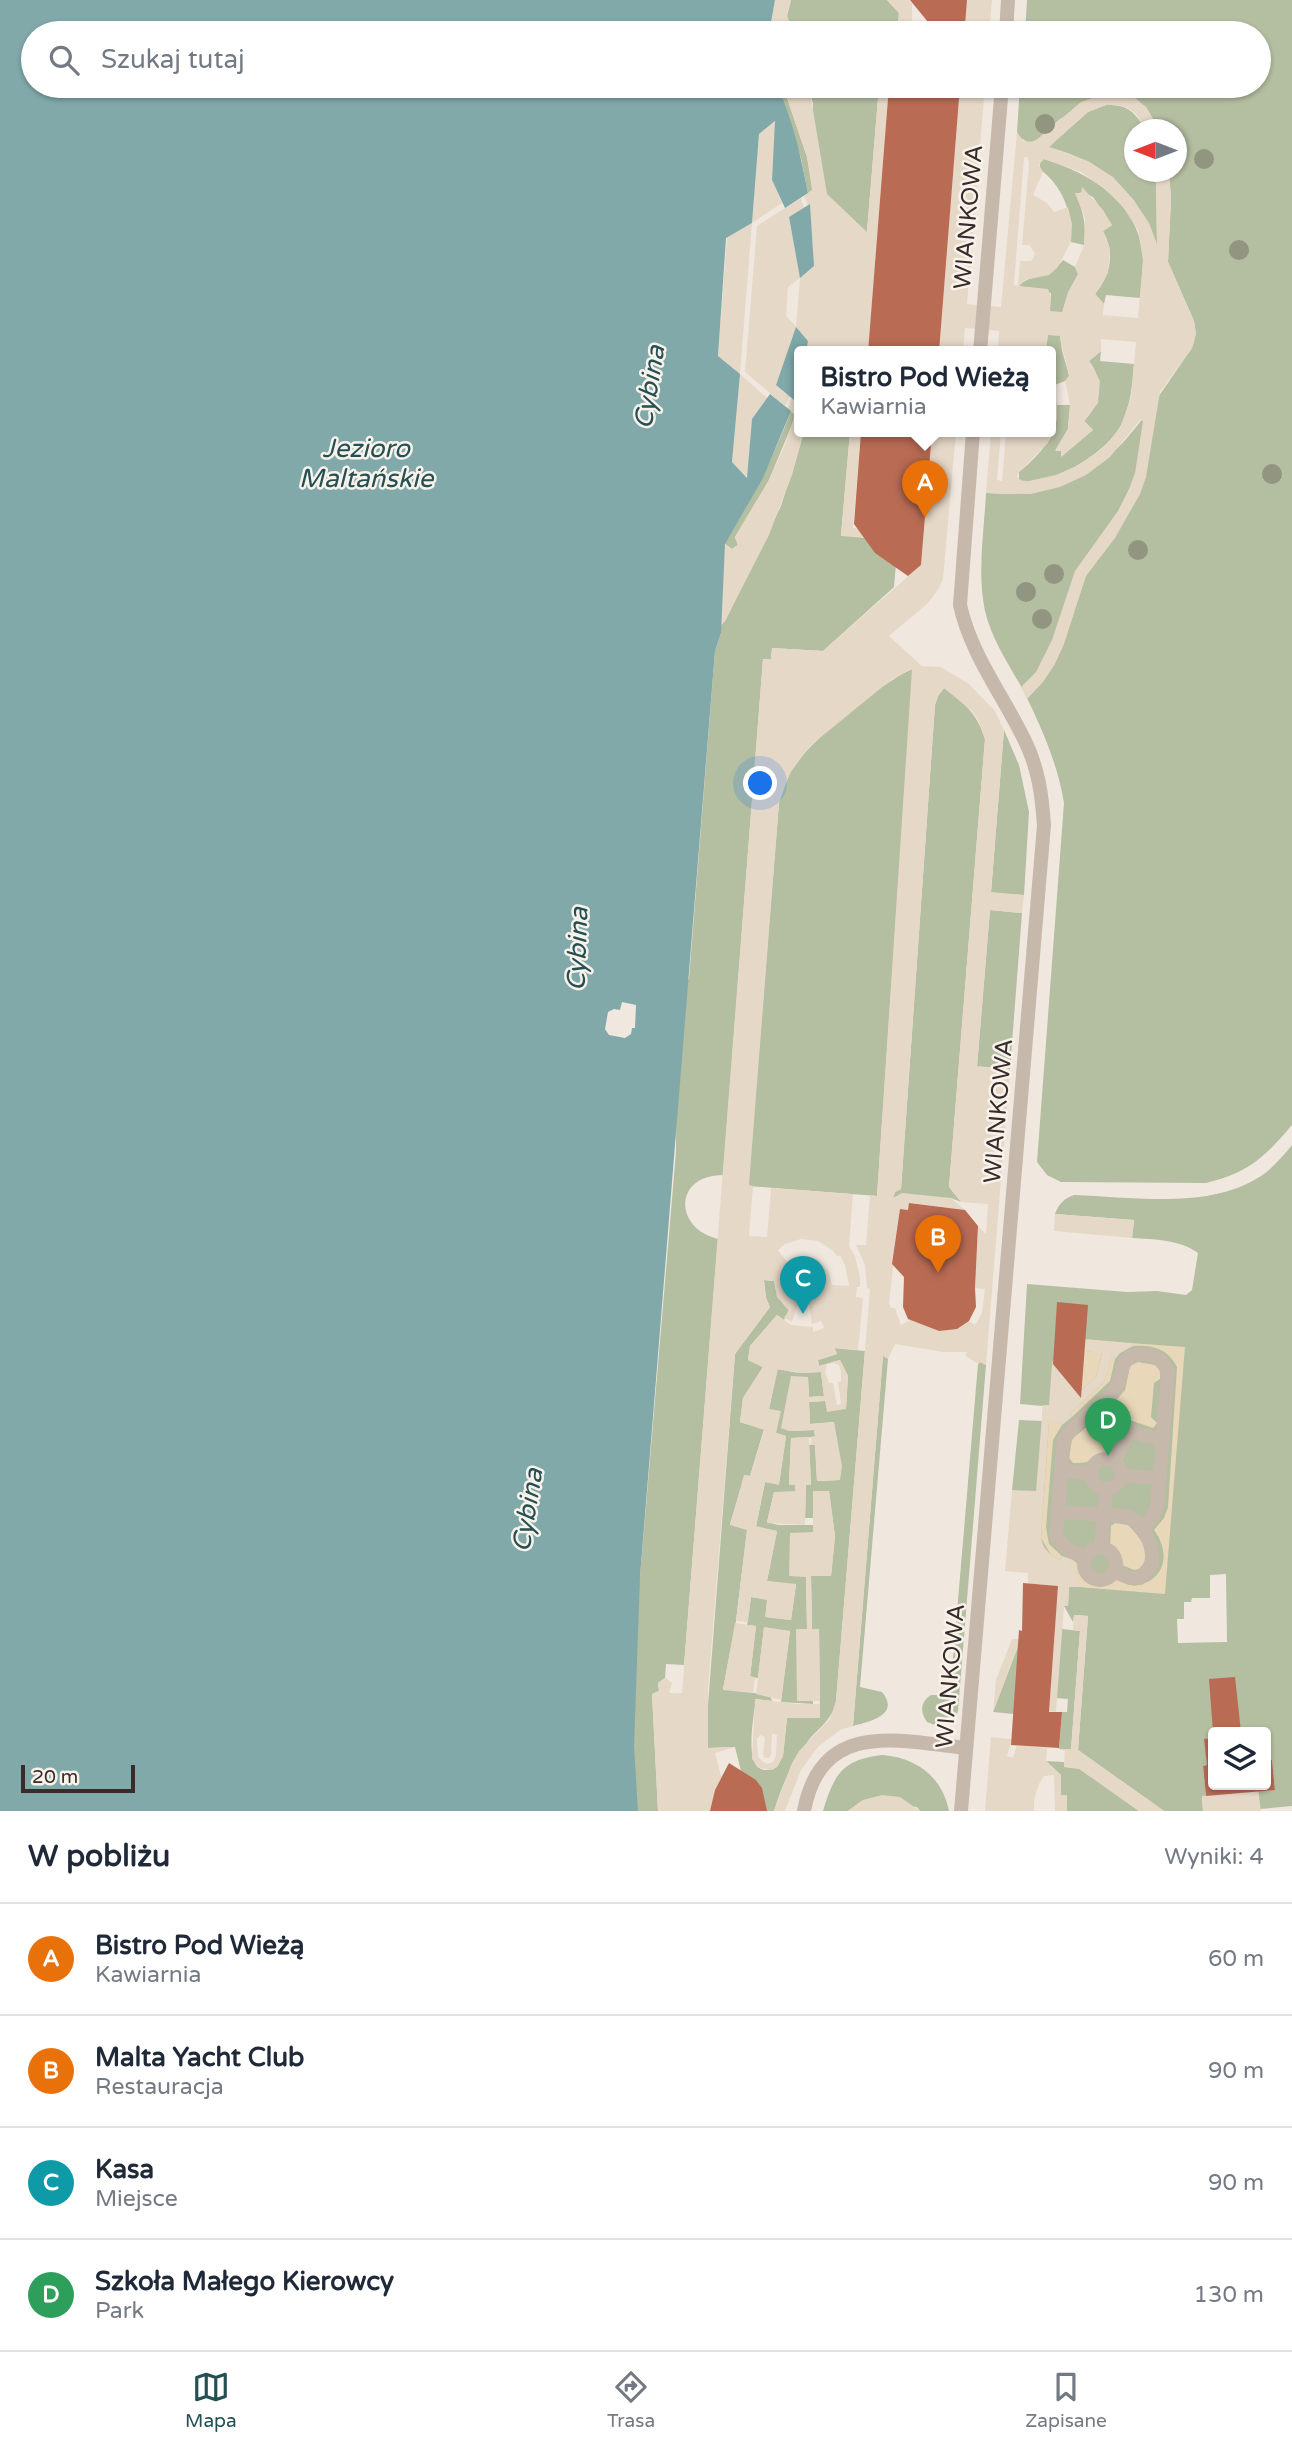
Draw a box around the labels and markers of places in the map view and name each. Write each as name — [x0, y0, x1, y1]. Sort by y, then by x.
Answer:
pin: A — [902, 460, 948, 518]
pin: B — [915, 1215, 961, 1273]
pin: C — [780, 1256, 826, 1314]
pin: D — [1085, 1398, 1131, 1456]

